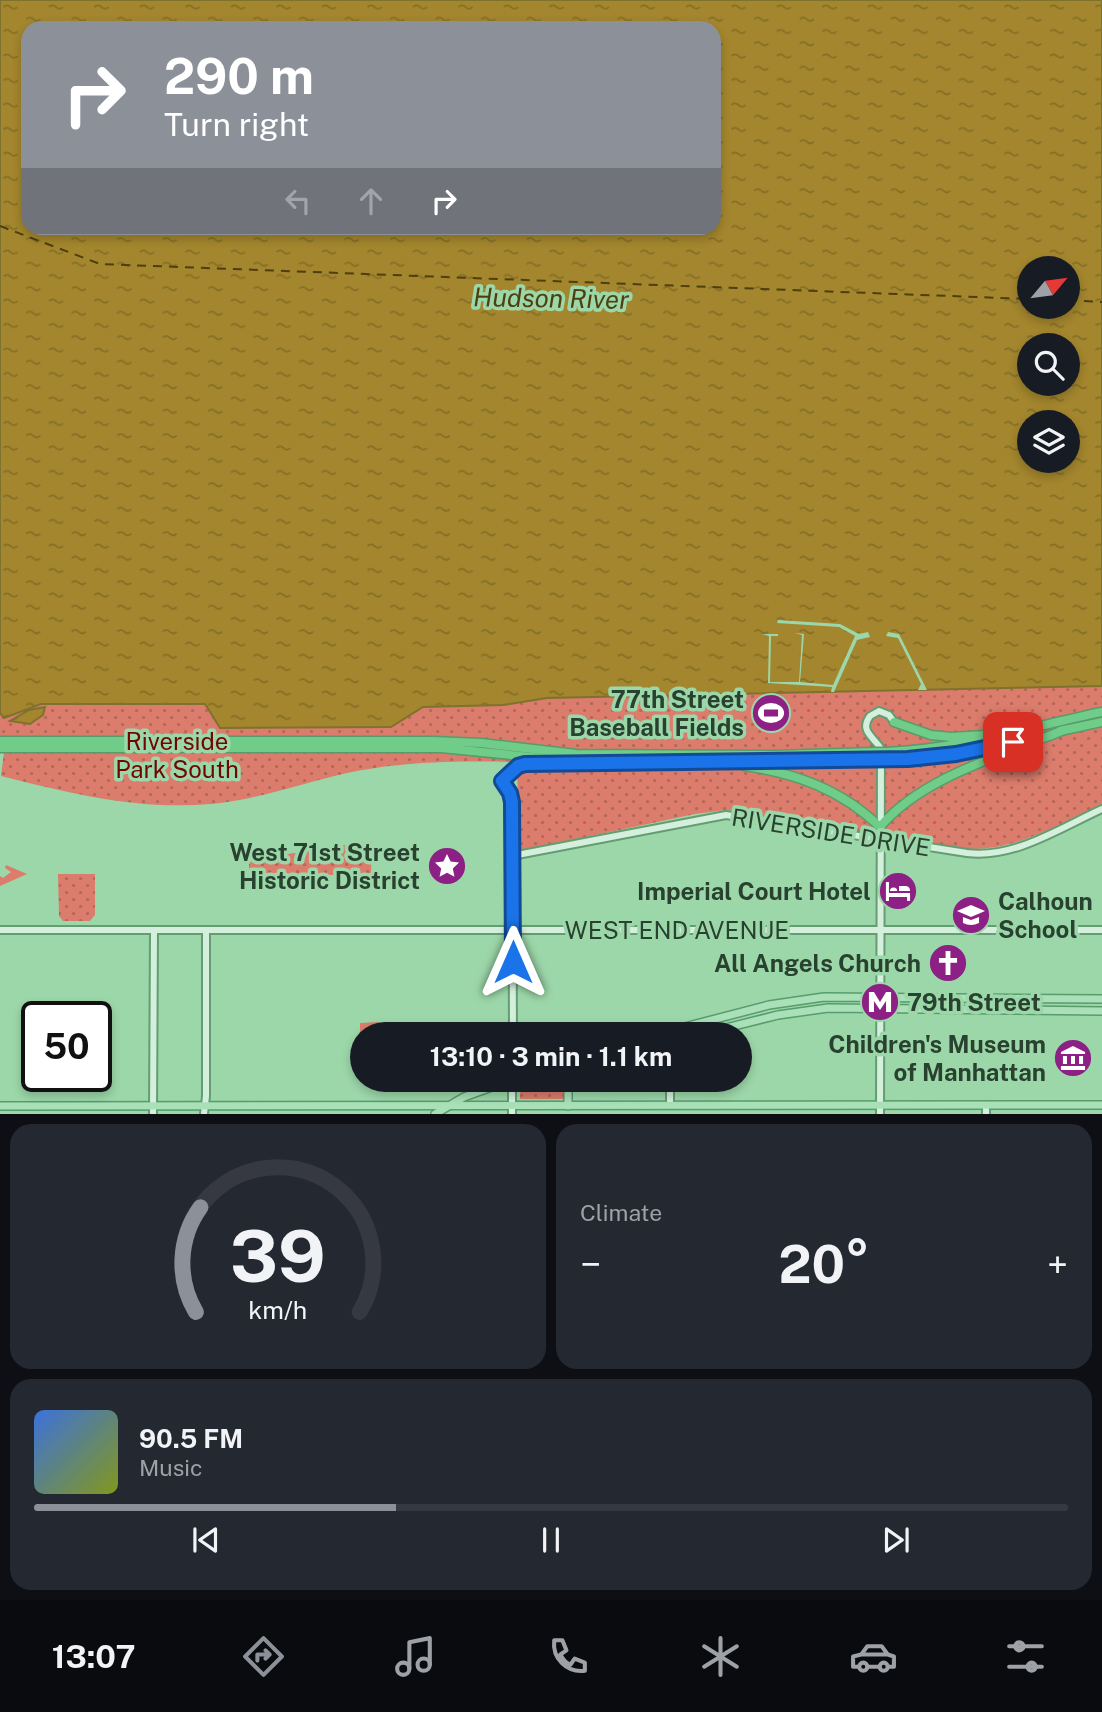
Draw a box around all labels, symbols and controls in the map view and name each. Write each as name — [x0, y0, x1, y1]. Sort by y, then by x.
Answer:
text: 290 m — [164, 47, 314, 105]
icon: right — [49, 49, 140, 140]
text: Turn right — [164, 106, 309, 143]
icon: left — [279, 182, 317, 220]
icon: ahead — [352, 182, 390, 220]
icon: right — [425, 182, 463, 220]
north arrow — [1017, 256, 1080, 318]
map controls — [1017, 256, 1080, 473]
water label: Hudson River — [473, 281, 629, 315]
button: search — [1017, 333, 1080, 396]
button: layers — [1017, 410, 1080, 473]
place label: 77th Street Baseball Fields — [569, 685, 744, 741]
sports icon: 77th Street Baseball Fields — [750, 692, 792, 734]
pin — [983, 712, 1043, 772]
icon: arrive — [994, 723, 1032, 761]
park label: Riverside Park South — [115, 727, 239, 783]
street label: RIVERSIDE DRIVE — [730, 802, 932, 862]
place label: West 71st Street Historic District — [229, 838, 420, 894]
place icon: West 71st Street Historic District — [426, 845, 468, 887]
hotel icon: Imperial Court Hotel — [877, 870, 919, 912]
place label: Imperial Court Hotel — [637, 877, 871, 905]
place label: Calhoun School — [998, 887, 1093, 943]
school or university icon: Calhoun School — [950, 894, 992, 936]
street label: WEST END AVENUE — [565, 916, 789, 944]
position arrow — [476, 925, 550, 999]
church icon: All Angels Church — [927, 942, 969, 984]
place label: All Angels Church — [714, 949, 921, 977]
metro station icon: 79th Street — [859, 981, 901, 1023]
place label: 79th Street — [907, 988, 1041, 1016]
speed limit sign: 50 — [21, 1001, 112, 1092]
place label: Children's Museum of Manhattan — [828, 1030, 1046, 1086]
museum icon: Children's Museum of Manhattan — [1052, 1037, 1094, 1079]
text: 13:10 · 3 min · 1.1 km — [430, 1041, 672, 1072]
text: Climate — [580, 1199, 662, 1226]
text: 39 — [230, 1214, 326, 1299]
text: 20° — [778, 1234, 870, 1295]
text: − — [580, 1242, 601, 1287]
text: + — [1047, 1242, 1068, 1287]
text: km/h — [249, 1295, 307, 1325]
text: 90.5 FM — [139, 1423, 243, 1454]
text: Music — [139, 1454, 203, 1481]
icon: previous — [187, 1521, 225, 1559]
icon: pause — [532, 1521, 570, 1559]
icon: next — [877, 1521, 915, 1559]
icon: directions — [239, 1632, 288, 1681]
icon: music — [391, 1632, 440, 1681]
icon: phone — [544, 1632, 593, 1681]
icon: climate — [696, 1632, 745, 1681]
icon: car — [849, 1632, 898, 1681]
icon: filters — [1001, 1632, 1050, 1681]
text: 13:07 — [52, 1638, 135, 1675]

